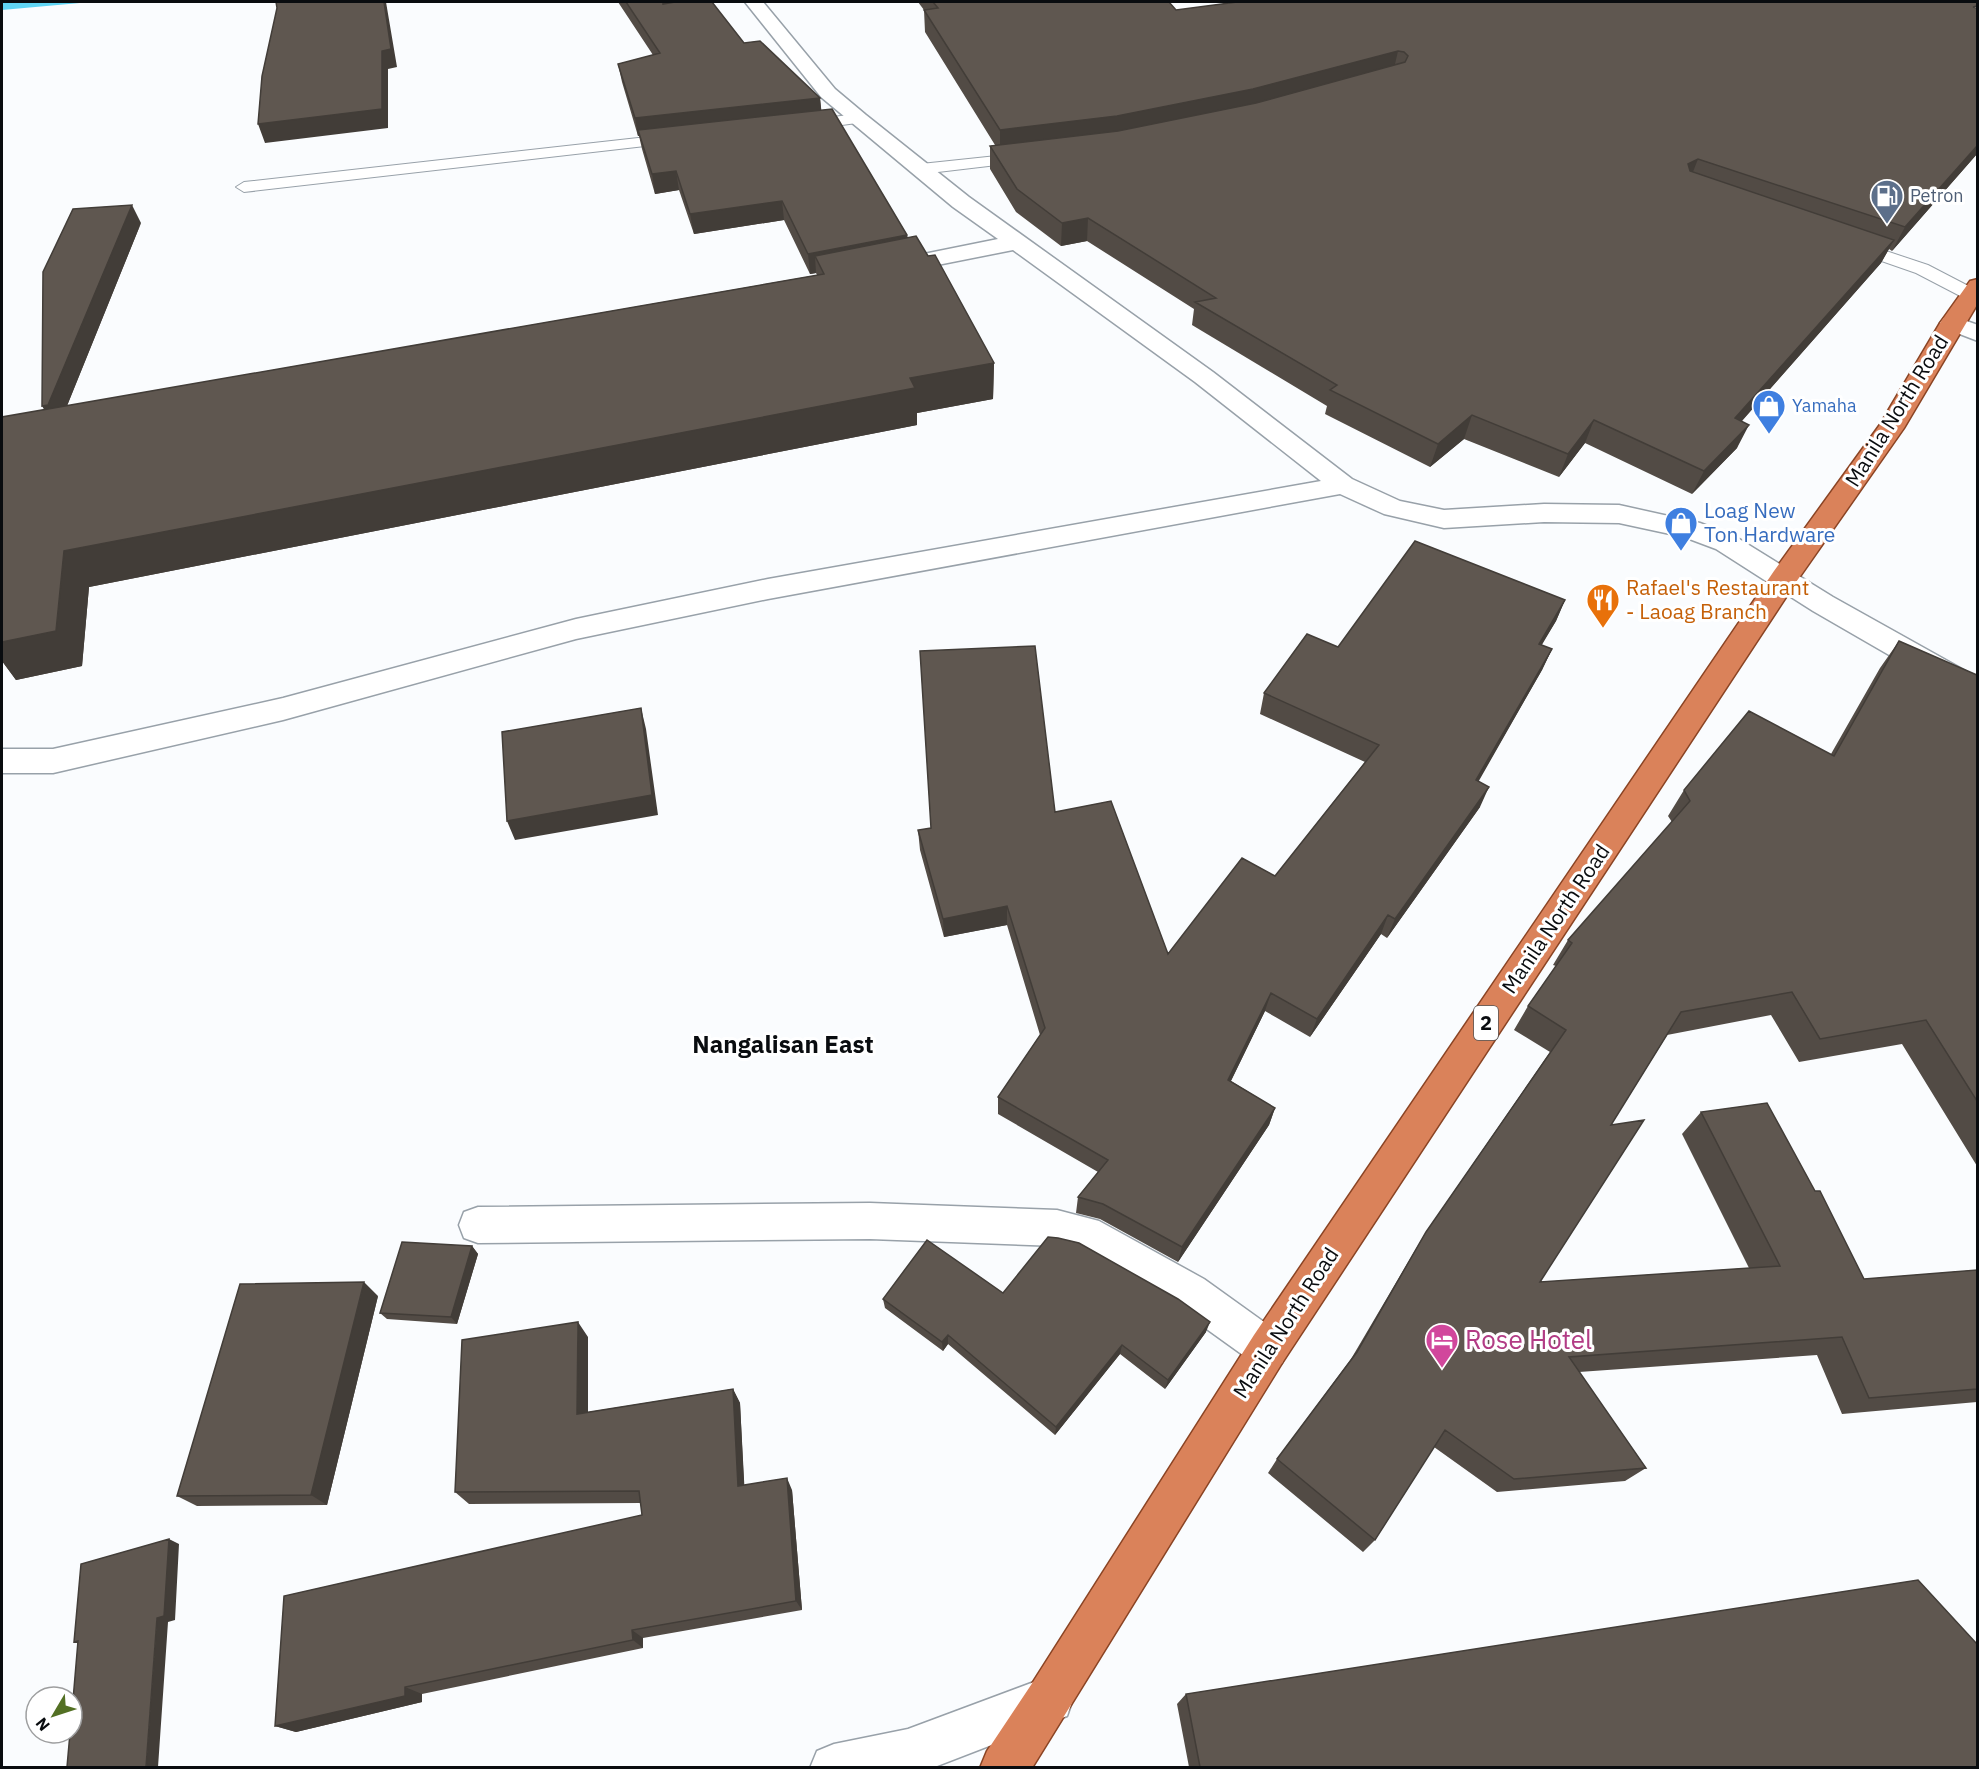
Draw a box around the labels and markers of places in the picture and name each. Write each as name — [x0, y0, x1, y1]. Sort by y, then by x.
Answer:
fuel station icon: Petron — [1869, 178, 1905, 225]
place label: Petron — [1910, 184, 1964, 207]
shop icon: Yamaha — [1751, 388, 1787, 435]
place label: Yamaha — [1792, 394, 1857, 417]
place label: Loag New Ton Hardware — [1704, 496, 1835, 548]
shop icon: Loag New Ton Hardware — [1663, 505, 1699, 552]
place label: Rafael's Restaurant - Laoag Branch — [1626, 573, 1809, 625]
restaurant icon: Rafael's Restaurant - Laoag Branch — [1585, 582, 1621, 629]
hotel icon: Rose Hotel — [1424, 1322, 1460, 1369]
place label: Rose Hotel — [1465, 1322, 1592, 1356]

